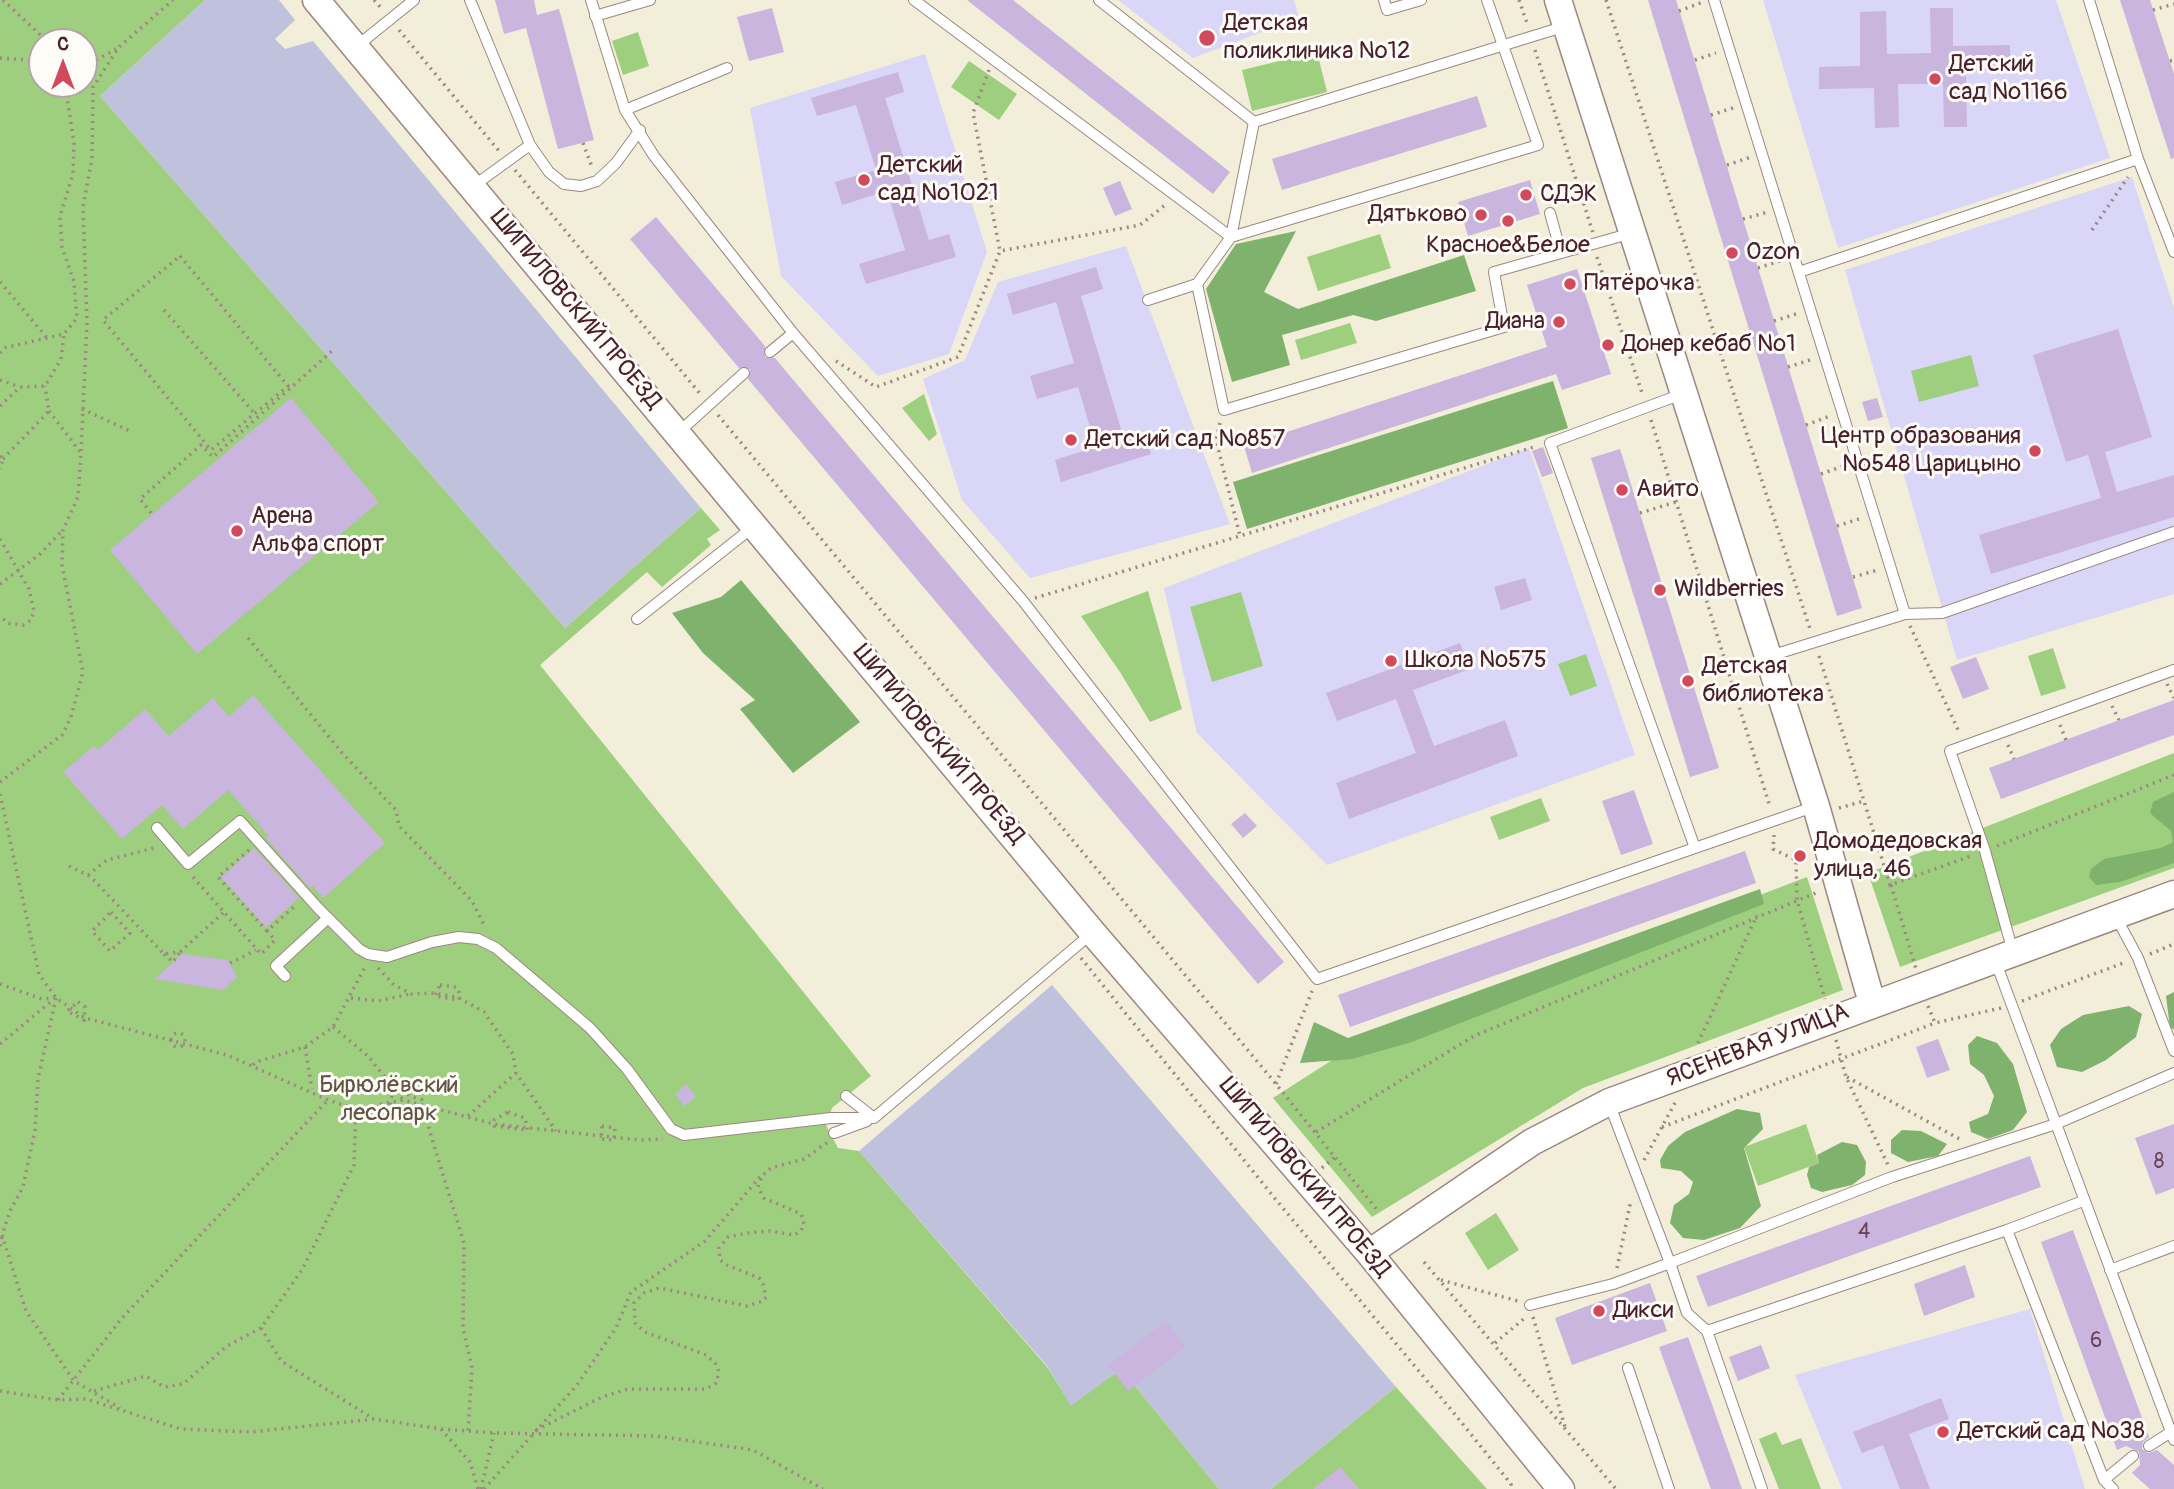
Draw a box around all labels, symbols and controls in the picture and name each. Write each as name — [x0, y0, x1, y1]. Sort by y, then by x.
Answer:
place label: Детская поликлиника №12 — [1223, 10, 1410, 66]
north arrow — [28, 28, 98, 98]
marker: Детская поликлиника №12 — [1197, 28, 1217, 48]
text: С — [57, 32, 69, 56]
place label: Детский сад №1166 — [1949, 51, 2068, 107]
marker: Детский сад №1166 — [1927, 71, 1943, 87]
place label: Детский сад №1021 — [878, 152, 999, 208]
marker: Детский сад №1021 — [856, 172, 872, 188]
place label: СДЭК — [1540, 181, 1597, 209]
marker: СДЭК — [1518, 187, 1534, 203]
place label: Дятьково — [1368, 201, 1467, 229]
street label: ШИПИЛОВСКИЙ ПРОЕЗД — [483, 204, 667, 416]
marker: Дятьково — [1473, 207, 1489, 223]
marker: Красное&Белое — [1500, 213, 1516, 229]
place label: Красное&Белое — [1426, 232, 1590, 260]
place label: Ozon — [1746, 239, 1800, 267]
marker: Ozon — [1724, 245, 1740, 261]
place label: Пятёрочка — [1584, 270, 1695, 298]
marker: Пятёрочка — [1562, 276, 1578, 292]
place label: Диана — [1486, 308, 1545, 336]
marker: Диана — [1551, 314, 1567, 330]
place label: Донер кебаб №1 — [1622, 331, 1796, 359]
marker: Донер кебаб №1 — [1600, 337, 1616, 353]
place label: Центр образования №548 Царицыно — [1821, 423, 2021, 479]
place label: Детский сад №857 — [1085, 426, 1285, 454]
marker: Детский сад №857 — [1063, 432, 1079, 448]
marker: Центр образования №548 Царицыно — [2027, 443, 2043, 459]
place label: Авито — [1636, 476, 1699, 504]
marker: Авито — [1614, 482, 1630, 498]
place label: Арена Альфа спорт — [251, 503, 384, 559]
marker: Арена Альфа спорт — [229, 523, 245, 539]
place label: Wildberries — [1674, 576, 1784, 604]
marker: Wildberries — [1652, 582, 1668, 598]
street label: ШИПИЛОВСКИЙ ПРОЕЗД — [846, 639, 1030, 851]
place label: Школа №575 — [1405, 647, 1547, 675]
marker: Школа №575 — [1383, 653, 1399, 669]
place label: Детская библиотека — [1702, 653, 1824, 709]
marker: Детская библиотека — [1680, 673, 1696, 689]
place label: Домодедовская улица, 46 — [1814, 828, 1982, 884]
marker: Домодедовская улица, 46 — [1792, 848, 1808, 864]
street label: ЯСЕНЕВАЯ УЛИЦА — [1663, 998, 1853, 1094]
park label: Бирюлёвский лесопарк — [319, 1072, 459, 1128]
street label: ШИПИЛОВСКИЙ ПРОЕЗД — [1212, 1072, 1396, 1284]
house number: 8 — [2154, 1150, 2164, 1176]
house number: 4 — [1858, 1220, 1870, 1246]
place label: Дикси — [1613, 1297, 1673, 1325]
marker: Дикси — [1591, 1303, 1607, 1319]
house number: 6 — [2090, 1329, 2102, 1355]
place label: Детский сад №38 — [1957, 1418, 2145, 1446]
marker: Детский сад №38 — [1935, 1424, 1951, 1440]

